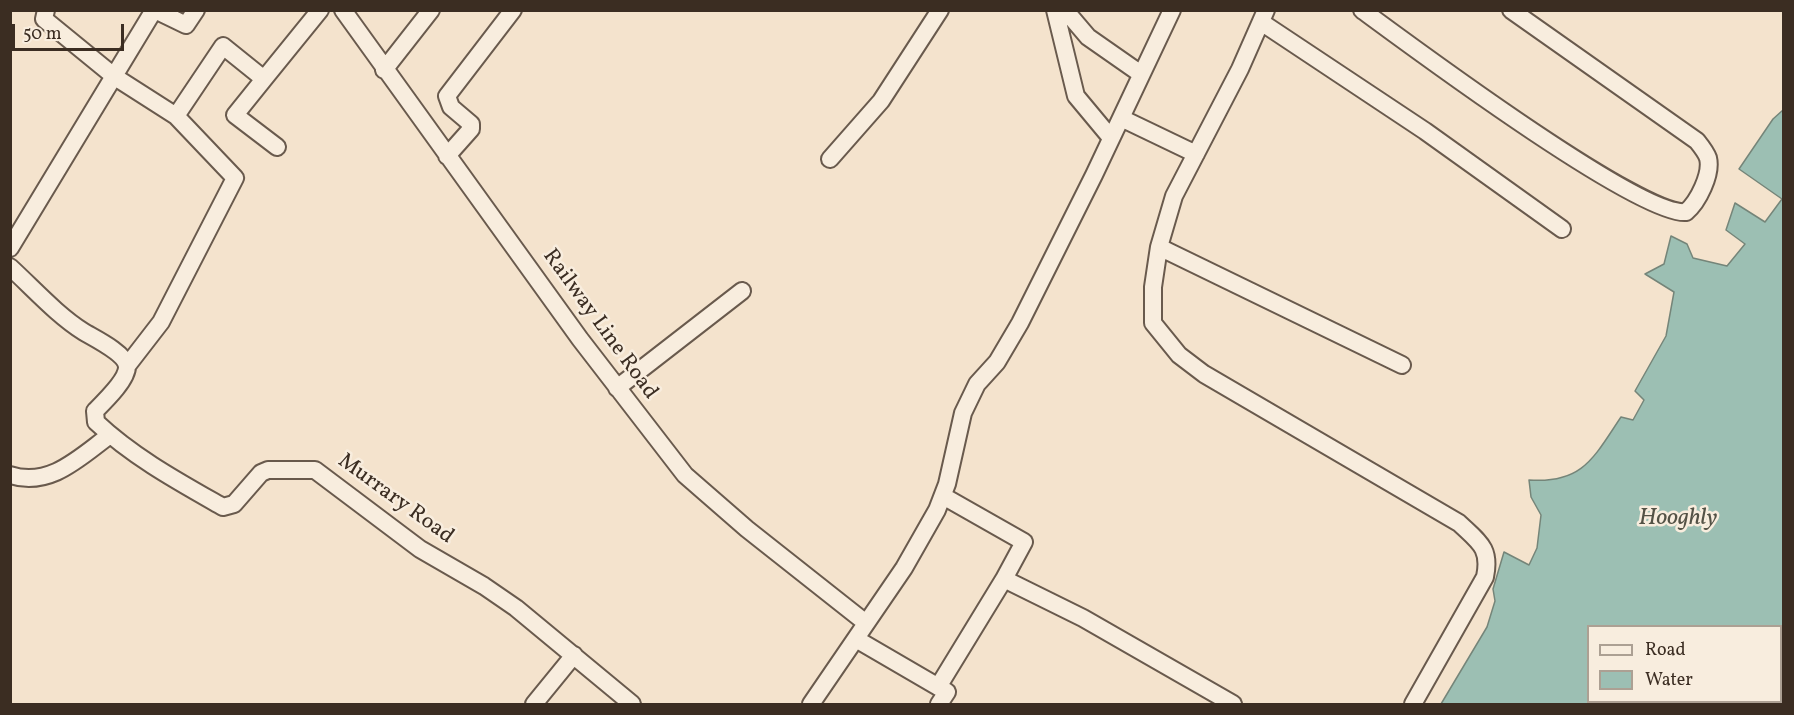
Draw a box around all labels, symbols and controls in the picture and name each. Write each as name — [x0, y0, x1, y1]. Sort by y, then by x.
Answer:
scale bar — [15, 12, 128, 50]
text: 50 m — [23, 22, 62, 47]
street label: Railway Line Road — [536, 245, 662, 405]
street label: Murrary Road — [332, 449, 458, 551]
water label: Hooghly — [1639, 506, 1717, 534]
legend — [1587, 625, 1782, 703]
text: Road — [1645, 638, 1686, 663]
text: Water — [1645, 668, 1693, 693]

